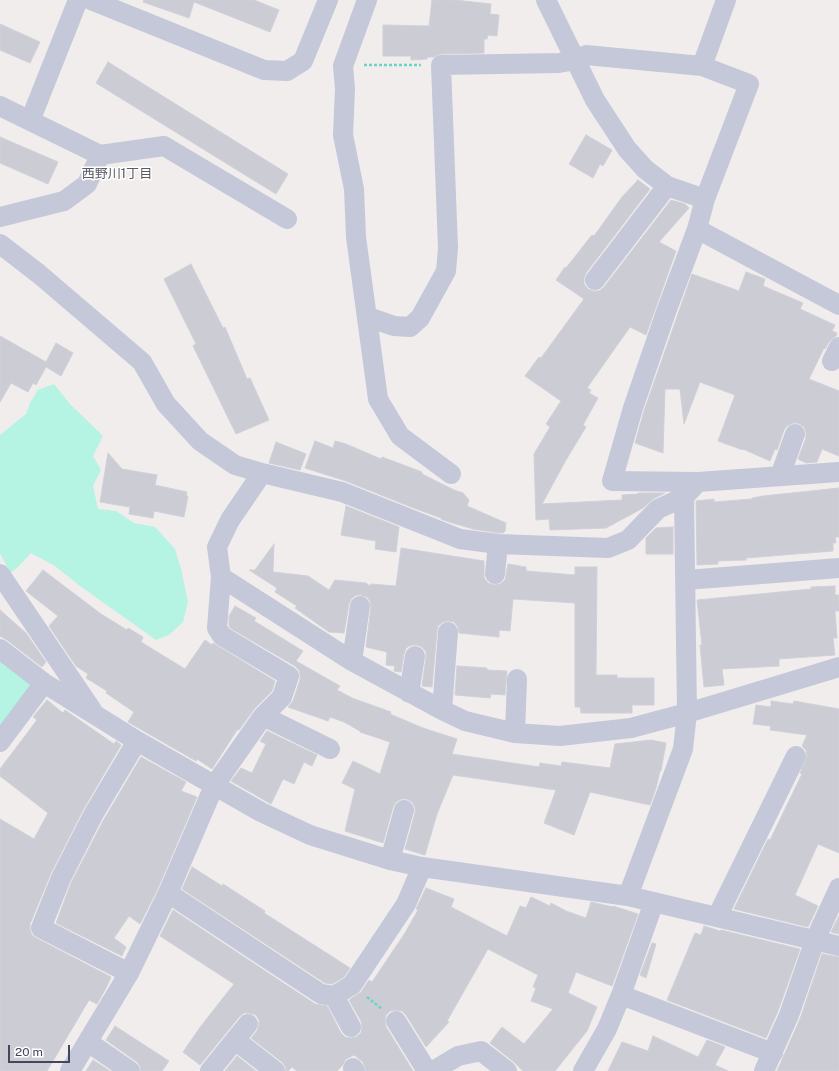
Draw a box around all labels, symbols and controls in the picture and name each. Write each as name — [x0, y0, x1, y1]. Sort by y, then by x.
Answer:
district label: 西野川1丁目 — [82, 166, 152, 182]
scale bar — [10, 1037, 72, 1063]
text: 20 m — [15, 1045, 43, 1059]

